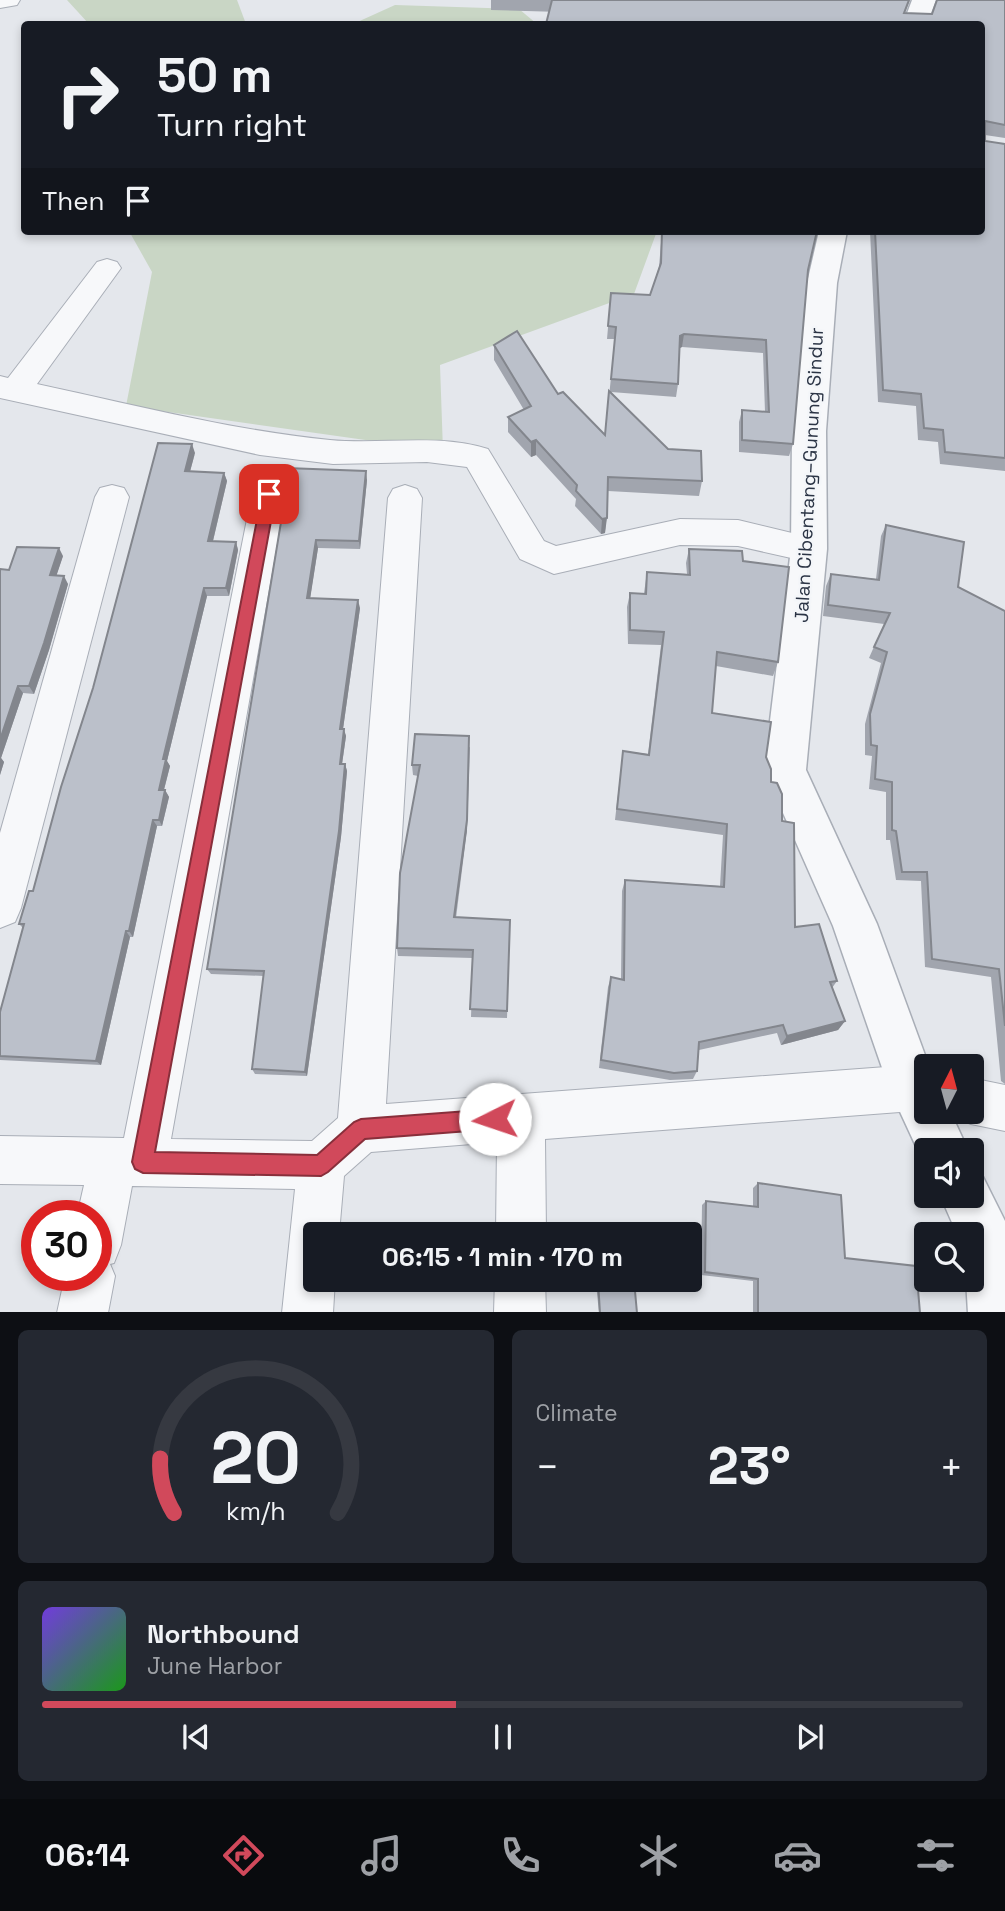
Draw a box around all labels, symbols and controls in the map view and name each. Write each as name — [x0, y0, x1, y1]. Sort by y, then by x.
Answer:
text: 50 m — [157, 44, 272, 106]
icon: right — [42, 49, 133, 140]
text: Turn right — [157, 105, 307, 145]
icon: arrive — [119, 182, 157, 220]
text: Then — [42, 184, 105, 218]
street label: Jalan Cibentang–Gunung Sindur — [789, 327, 829, 623]
pin — [239, 464, 299, 524]
icon: arrive — [250, 475, 288, 513]
north arrow — [914, 1054, 984, 1124]
map controls — [914, 1054, 984, 1292]
position arrow — [458, 1082, 532, 1156]
button: sound — [914, 1138, 984, 1208]
speed limit sign: 30 — [21, 1200, 112, 1291]
button: search — [914, 1222, 984, 1292]
text: 06:15 · 1 min · 170 m — [382, 1240, 623, 1274]
text: Climate — [536, 1398, 618, 1428]
text: 20 — [211, 1411, 301, 1504]
text: 23° — [708, 1433, 791, 1499]
text: − — [536, 1443, 559, 1491]
text: + — [939, 1443, 963, 1491]
text: km/h — [226, 1494, 286, 1526]
text: Northbound — [147, 1617, 300, 1651]
text: June Harbor — [147, 1651, 282, 1681]
icon: previous — [177, 1718, 215, 1756]
icon: pause — [484, 1718, 522, 1756]
icon: next — [791, 1718, 829, 1756]
icon: directions — [219, 1831, 268, 1880]
icon: music — [357, 1831, 406, 1880]
icon: phone — [496, 1831, 545, 1880]
icon: climate — [634, 1831, 683, 1880]
icon: car — [773, 1831, 822, 1880]
icon: filters — [911, 1831, 960, 1880]
text: 06:14 — [45, 1835, 130, 1875]

